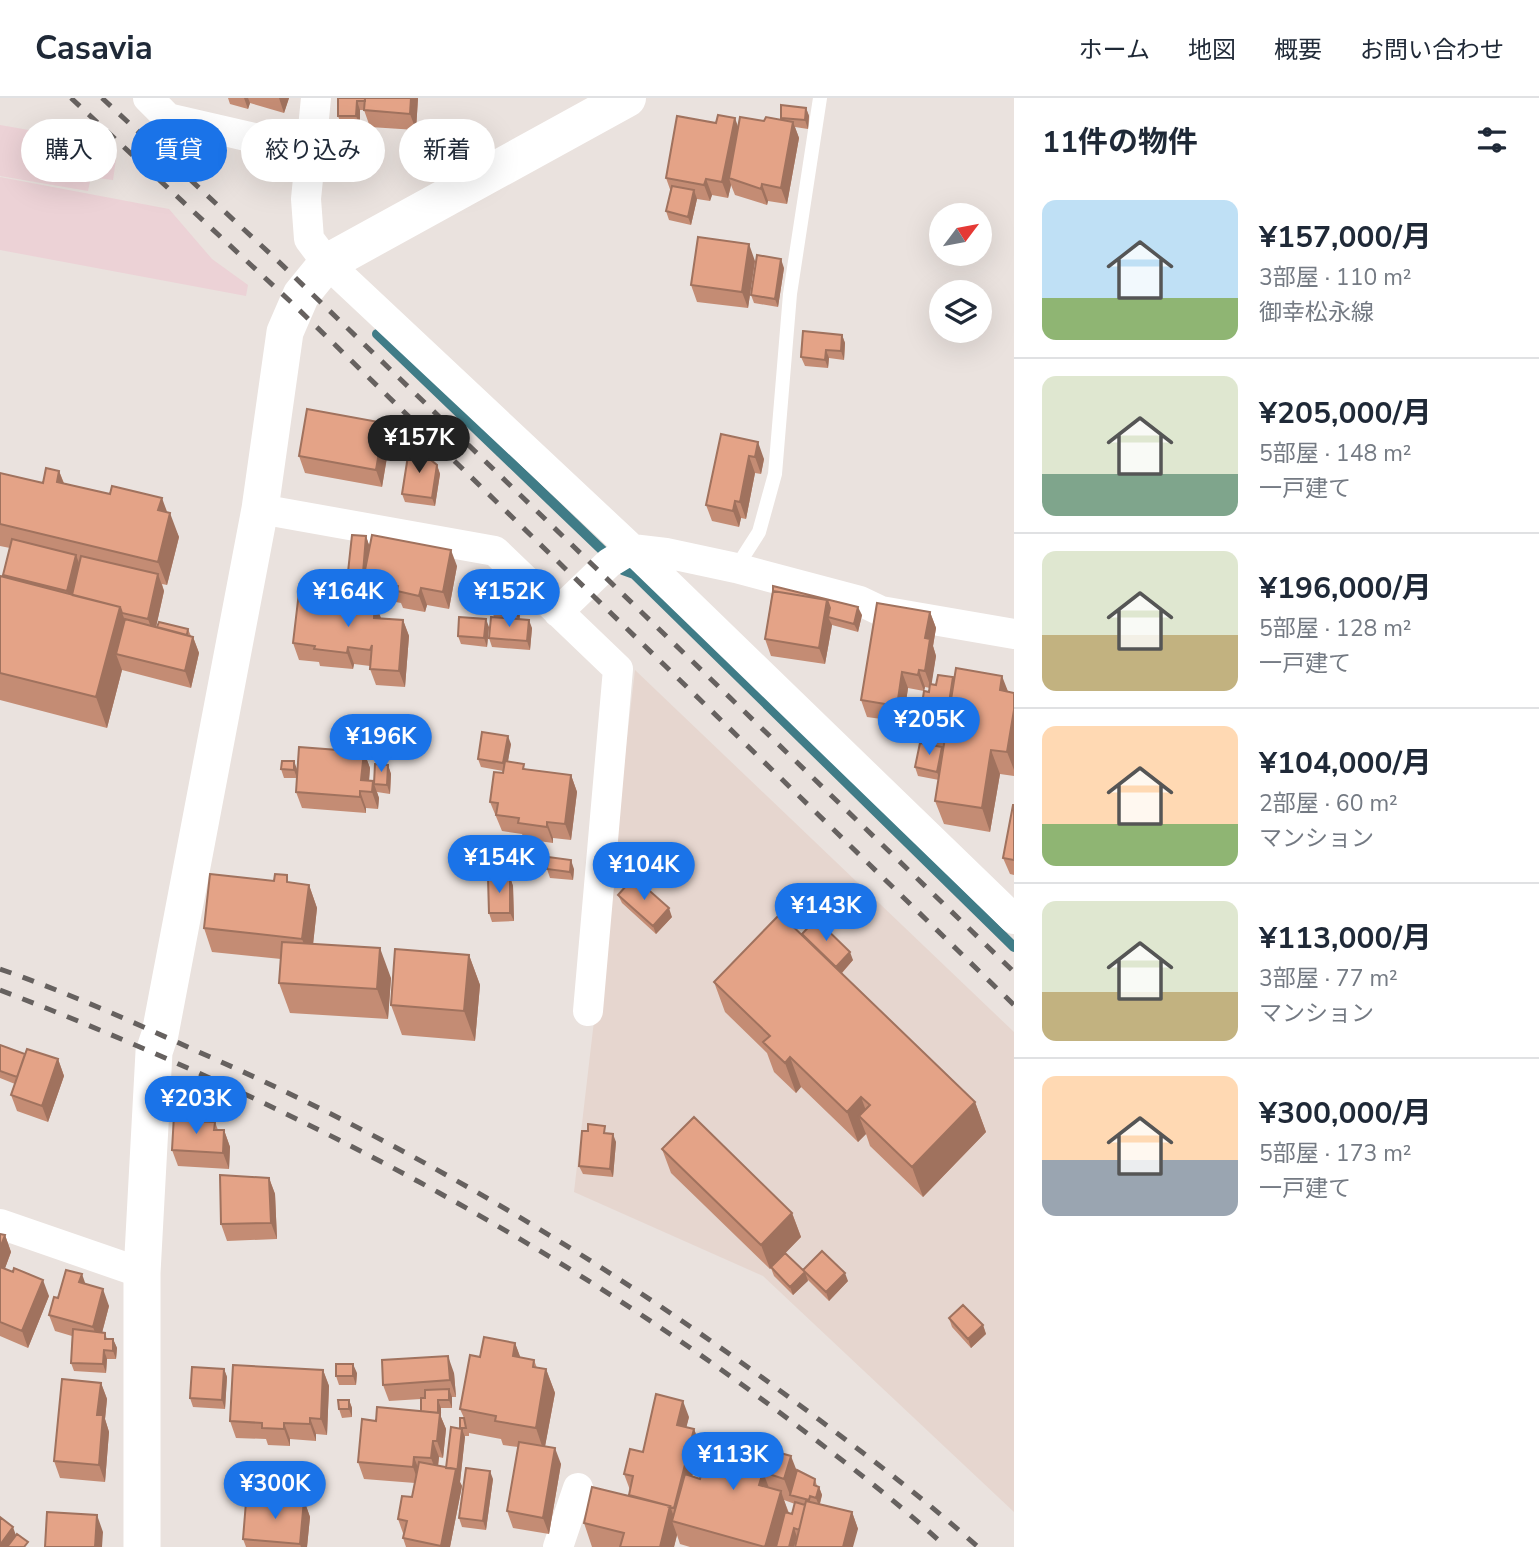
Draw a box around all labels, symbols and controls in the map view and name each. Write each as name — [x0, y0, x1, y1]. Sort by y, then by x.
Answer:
text: Casavia — [35, 26, 153, 71]
text: ホーム — [1079, 34, 1150, 66]
text: 地図 — [1188, 34, 1236, 66]
text: 概要 — [1274, 34, 1322, 66]
text: お問い合わせ — [1360, 34, 1504, 66]
chip: 購入 — [21, 119, 117, 182]
chip: 賃貸 — [131, 119, 227, 182]
chip: 絞り込み — [241, 119, 385, 182]
chip: 新着 — [399, 119, 495, 182]
icon: filters — [1473, 121, 1511, 159]
text: 11件の物件 — [1042, 122, 1198, 163]
north arrow — [929, 203, 992, 266]
map controls — [929, 203, 992, 343]
text: ¥157,000/月 — [1259, 217, 1432, 258]
icon: home — [1098, 228, 1182, 312]
text: 3部屋 · 110 m² — [1259, 262, 1412, 293]
button: layers — [929, 280, 992, 343]
text: 御幸松永線 — [1259, 297, 1374, 328]
text: ¥205,000/月 — [1259, 393, 1432, 434]
icon: home — [1098, 404, 1182, 488]
pin: ¥157K — [370, 416, 468, 475]
text: ¥157K — [384, 422, 454, 453]
text: 5部屋 · 148 m² — [1259, 438, 1412, 469]
text: 一戸建て — [1259, 473, 1351, 504]
text: ¥196,000/月 — [1259, 568, 1432, 609]
pin: ¥164K — [299, 570, 397, 629]
pin: ¥152K — [460, 570, 558, 629]
text: ¥164K — [313, 576, 383, 607]
text: ¥152K — [474, 576, 544, 607]
icon: home — [1098, 579, 1182, 663]
text: 5部屋 · 128 m² — [1259, 613, 1412, 644]
text: 一戸建て — [1259, 648, 1351, 679]
pin: ¥205K — [880, 698, 978, 757]
text: ¥205K — [894, 704, 964, 735]
pin: ¥196K — [332, 714, 430, 774]
text: ¥196K — [346, 721, 416, 752]
text: ¥104,000/月 — [1259, 743, 1432, 784]
icon: home — [1098, 754, 1182, 838]
text: 2部屋 · 60 m² — [1259, 788, 1398, 819]
text: マンション — [1259, 823, 1374, 854]
pin: ¥154K — [450, 836, 548, 895]
text: ¥154K — [464, 842, 534, 873]
pin: ¥104K — [595, 842, 693, 902]
text: ¥104K — [609, 849, 679, 880]
pin: ¥143K — [777, 884, 875, 943]
text: ¥143K — [791, 890, 861, 921]
text: ¥113,000/月 — [1259, 918, 1432, 959]
icon: home — [1098, 929, 1182, 1013]
text: 3部屋 · 77 m² — [1259, 963, 1398, 994]
text: マンション — [1259, 998, 1374, 1029]
pin: ¥203K — [147, 1076, 245, 1136]
text: ¥203K — [161, 1083, 231, 1114]
text: ¥300,000/月 — [1259, 1093, 1432, 1134]
icon: home — [1098, 1104, 1182, 1188]
text: 5部屋 · 173 m² — [1259, 1138, 1412, 1169]
text: 一戸建て — [1259, 1173, 1351, 1204]
pin: ¥113K — [684, 1432, 782, 1492]
text: ¥113K — [698, 1439, 768, 1470]
pin: ¥300K — [226, 1462, 324, 1521]
text: ¥300K — [240, 1468, 310, 1499]

